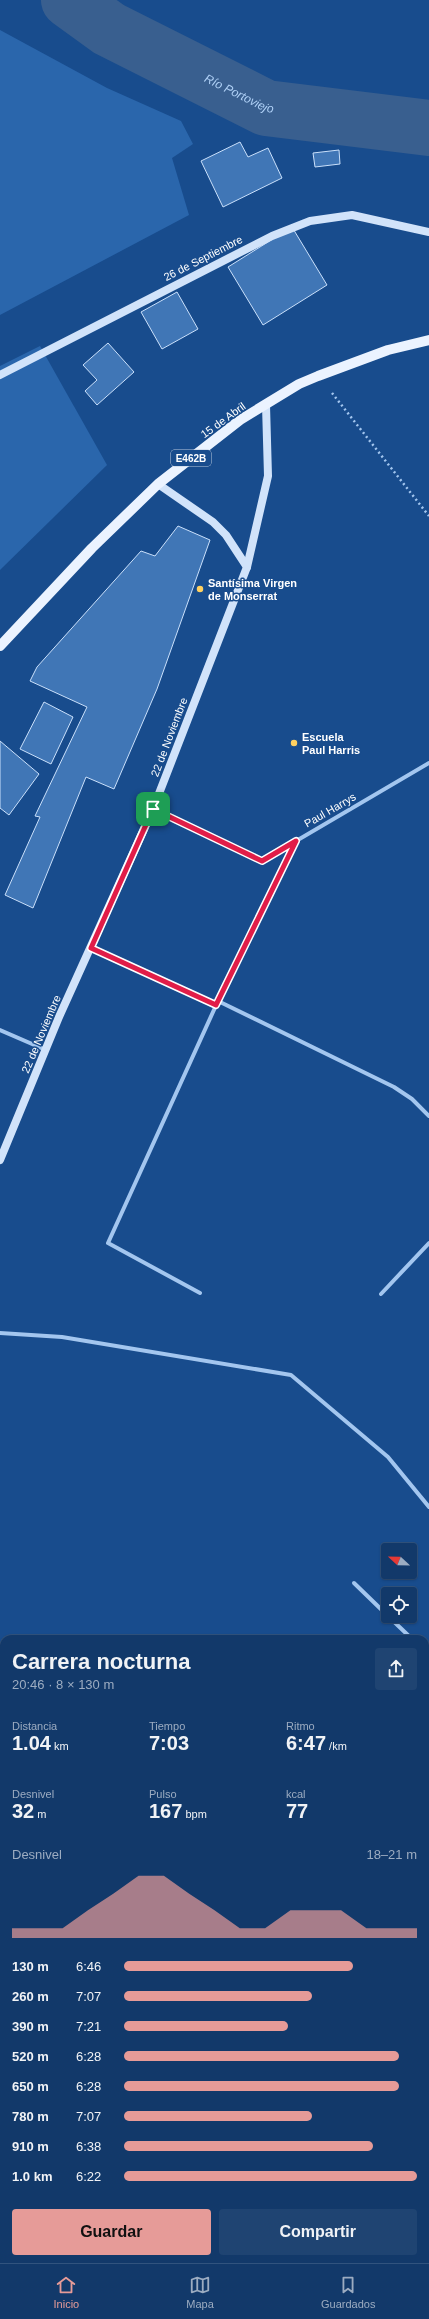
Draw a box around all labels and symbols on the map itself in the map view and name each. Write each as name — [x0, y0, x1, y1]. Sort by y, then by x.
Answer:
water label: Río Portoviejo — [202, 71, 275, 116]
street label: 26 de Septiembre — [162, 233, 244, 283]
street label: 15 de Abril — [198, 400, 248, 440]
road number: E462B — [171, 450, 211, 466]
place label: Santísima Virgen de Monserrat — [208, 577, 297, 602]
marker: Santísima Virgen de Monserrat — [195, 584, 205, 594]
street label: 22 de Noviembre — [148, 696, 190, 778]
place label: Escuela Paul Harris — [302, 731, 360, 756]
marker: Escuela Paul Harris — [289, 738, 299, 748]
street label: Paul Harrys — [302, 790, 358, 830]
pin — [136, 792, 170, 826]
street label: 22 de Noviembre — [19, 993, 63, 1075]
north arrow — [381, 1543, 417, 1579]

